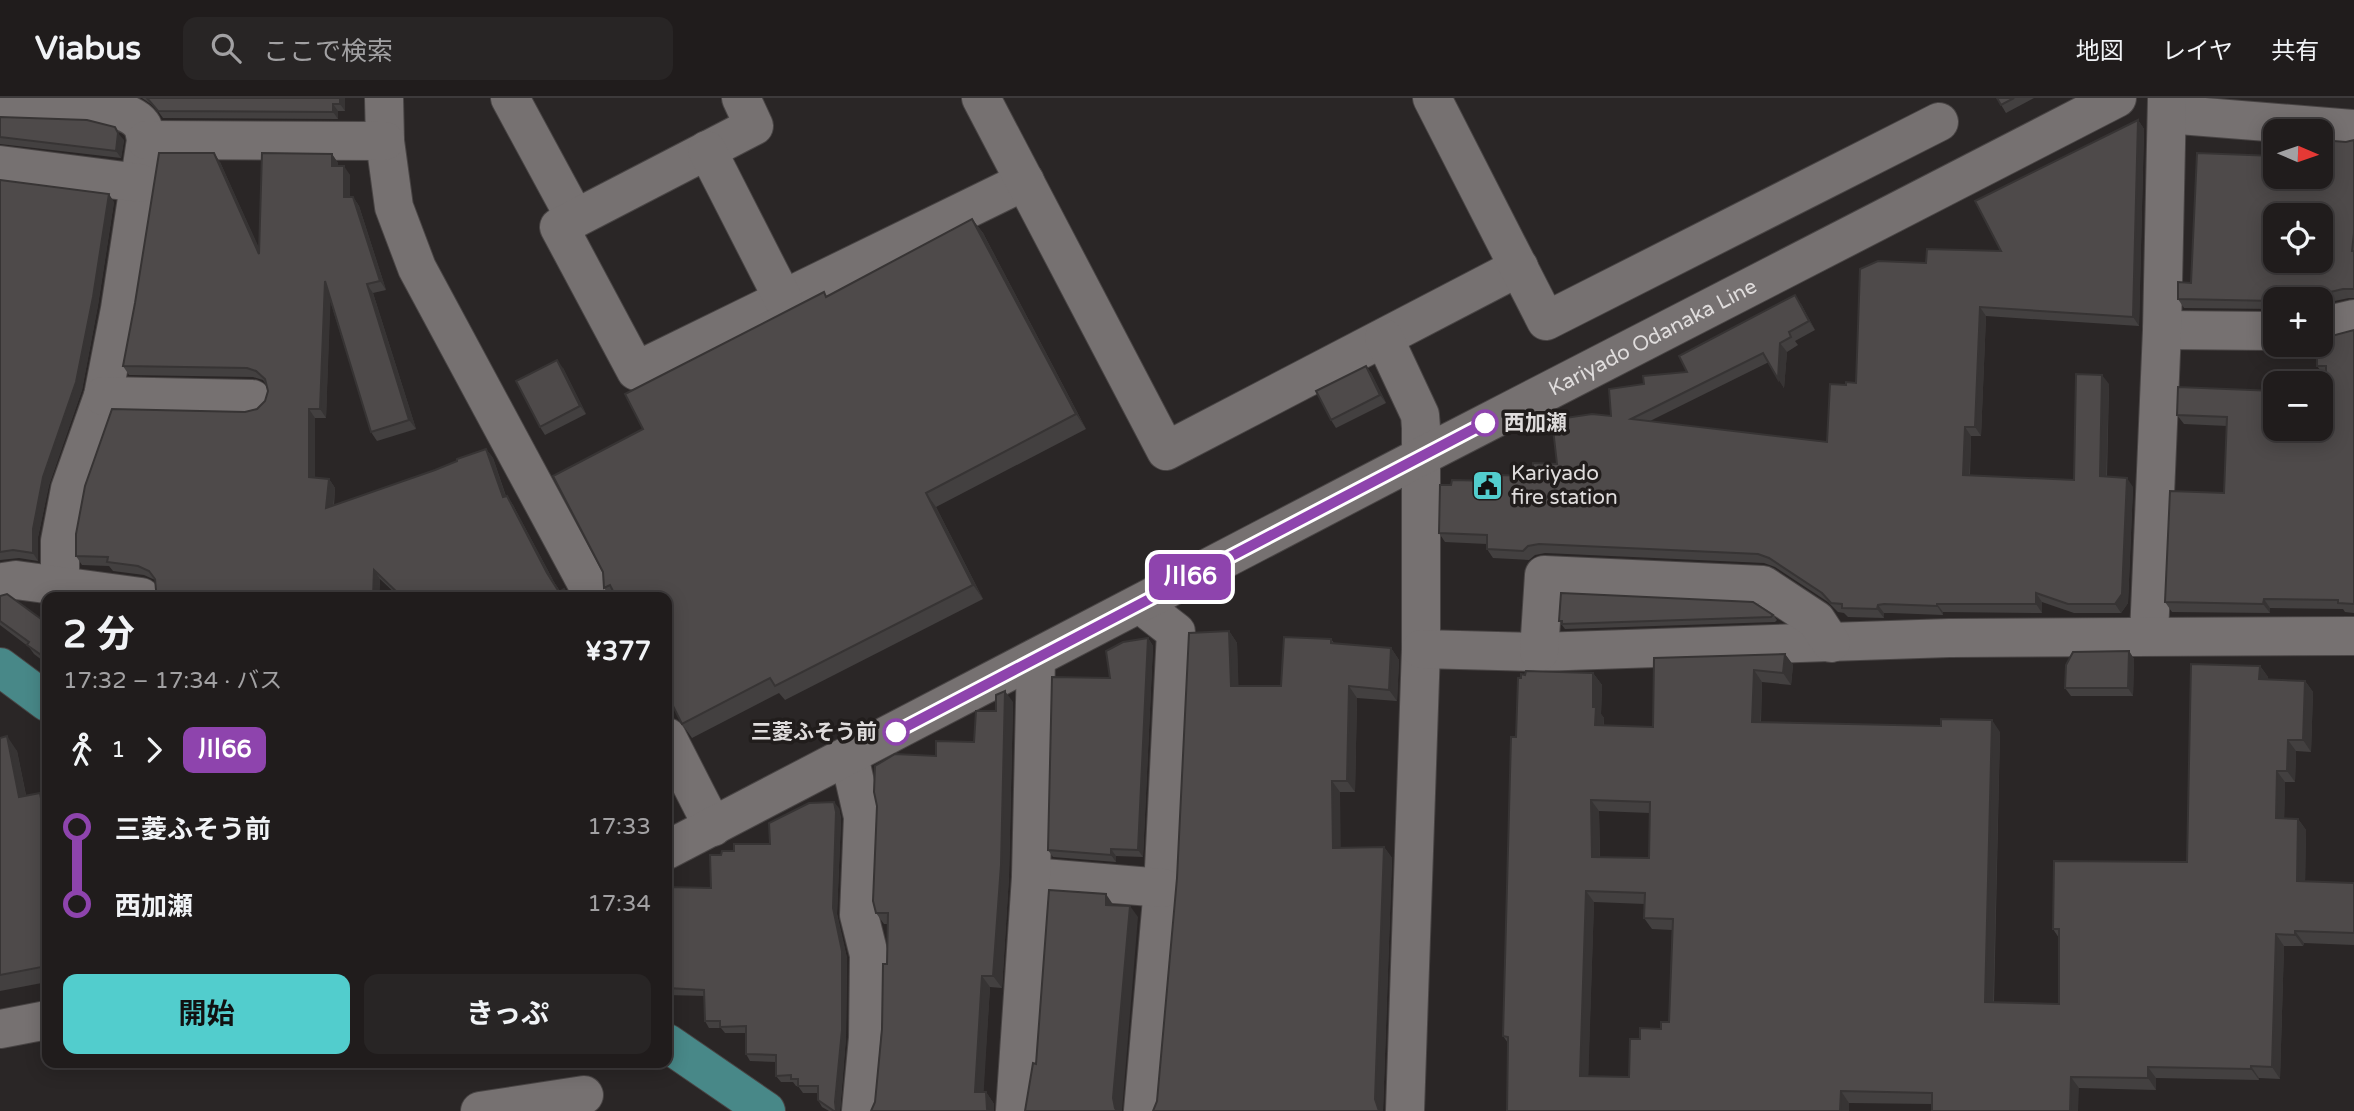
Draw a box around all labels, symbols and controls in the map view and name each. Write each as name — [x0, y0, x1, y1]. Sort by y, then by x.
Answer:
search box — [183, 17, 673, 80]
text: Viabus — [35, 29, 141, 68]
icon: search — [207, 29, 245, 67]
text: ここで検索 — [263, 36, 393, 67]
text: 地図 — [2076, 37, 2124, 66]
text: レイヤ — [2162, 37, 2233, 66]
text: 共有 — [2271, 37, 2319, 66]
north arrow — [2263, 119, 2333, 189]
map controls — [2263, 119, 2333, 441]
button: locate — [2263, 203, 2333, 273]
street label: Kariyado Odanaka Line — [1544, 273, 1761, 401]
button: + — [2263, 287, 2333, 357]
button: − — [2263, 371, 2333, 441]
marker: 西加瀬 — [1472, 410, 1498, 436]
place label: 西加瀬 — [1504, 411, 1567, 436]
place label: Kariyado fire station — [1511, 461, 1618, 510]
public building icon: Kariyado fire station — [1471, 468, 1505, 502]
line badge: 川66 — [1150, 554, 1230, 600]
text: 川66 — [1163, 562, 1217, 591]
text: 2 分 — [63, 612, 135, 658]
text: ¥377 — [585, 636, 651, 667]
text: 17:32 – 17:34 · バス — [63, 667, 282, 695]
marker: 三菱ふそう前 — [883, 719, 909, 745]
place label: 三菱ふそう前 — [751, 720, 877, 745]
icon: walk — [63, 731, 101, 769]
icon: forward — [135, 731, 173, 769]
text: 川66 — [197, 735, 252, 764]
text: 1 — [111, 736, 125, 764]
text: 17:33 — [587, 813, 651, 841]
text: 三菱ふそう前 — [115, 814, 271, 845]
text: 17:34 — [587, 890, 651, 918]
text: 西加瀬 — [115, 891, 193, 922]
button: 開始 — [63, 974, 350, 1054]
button: きっぷ — [364, 974, 651, 1054]

